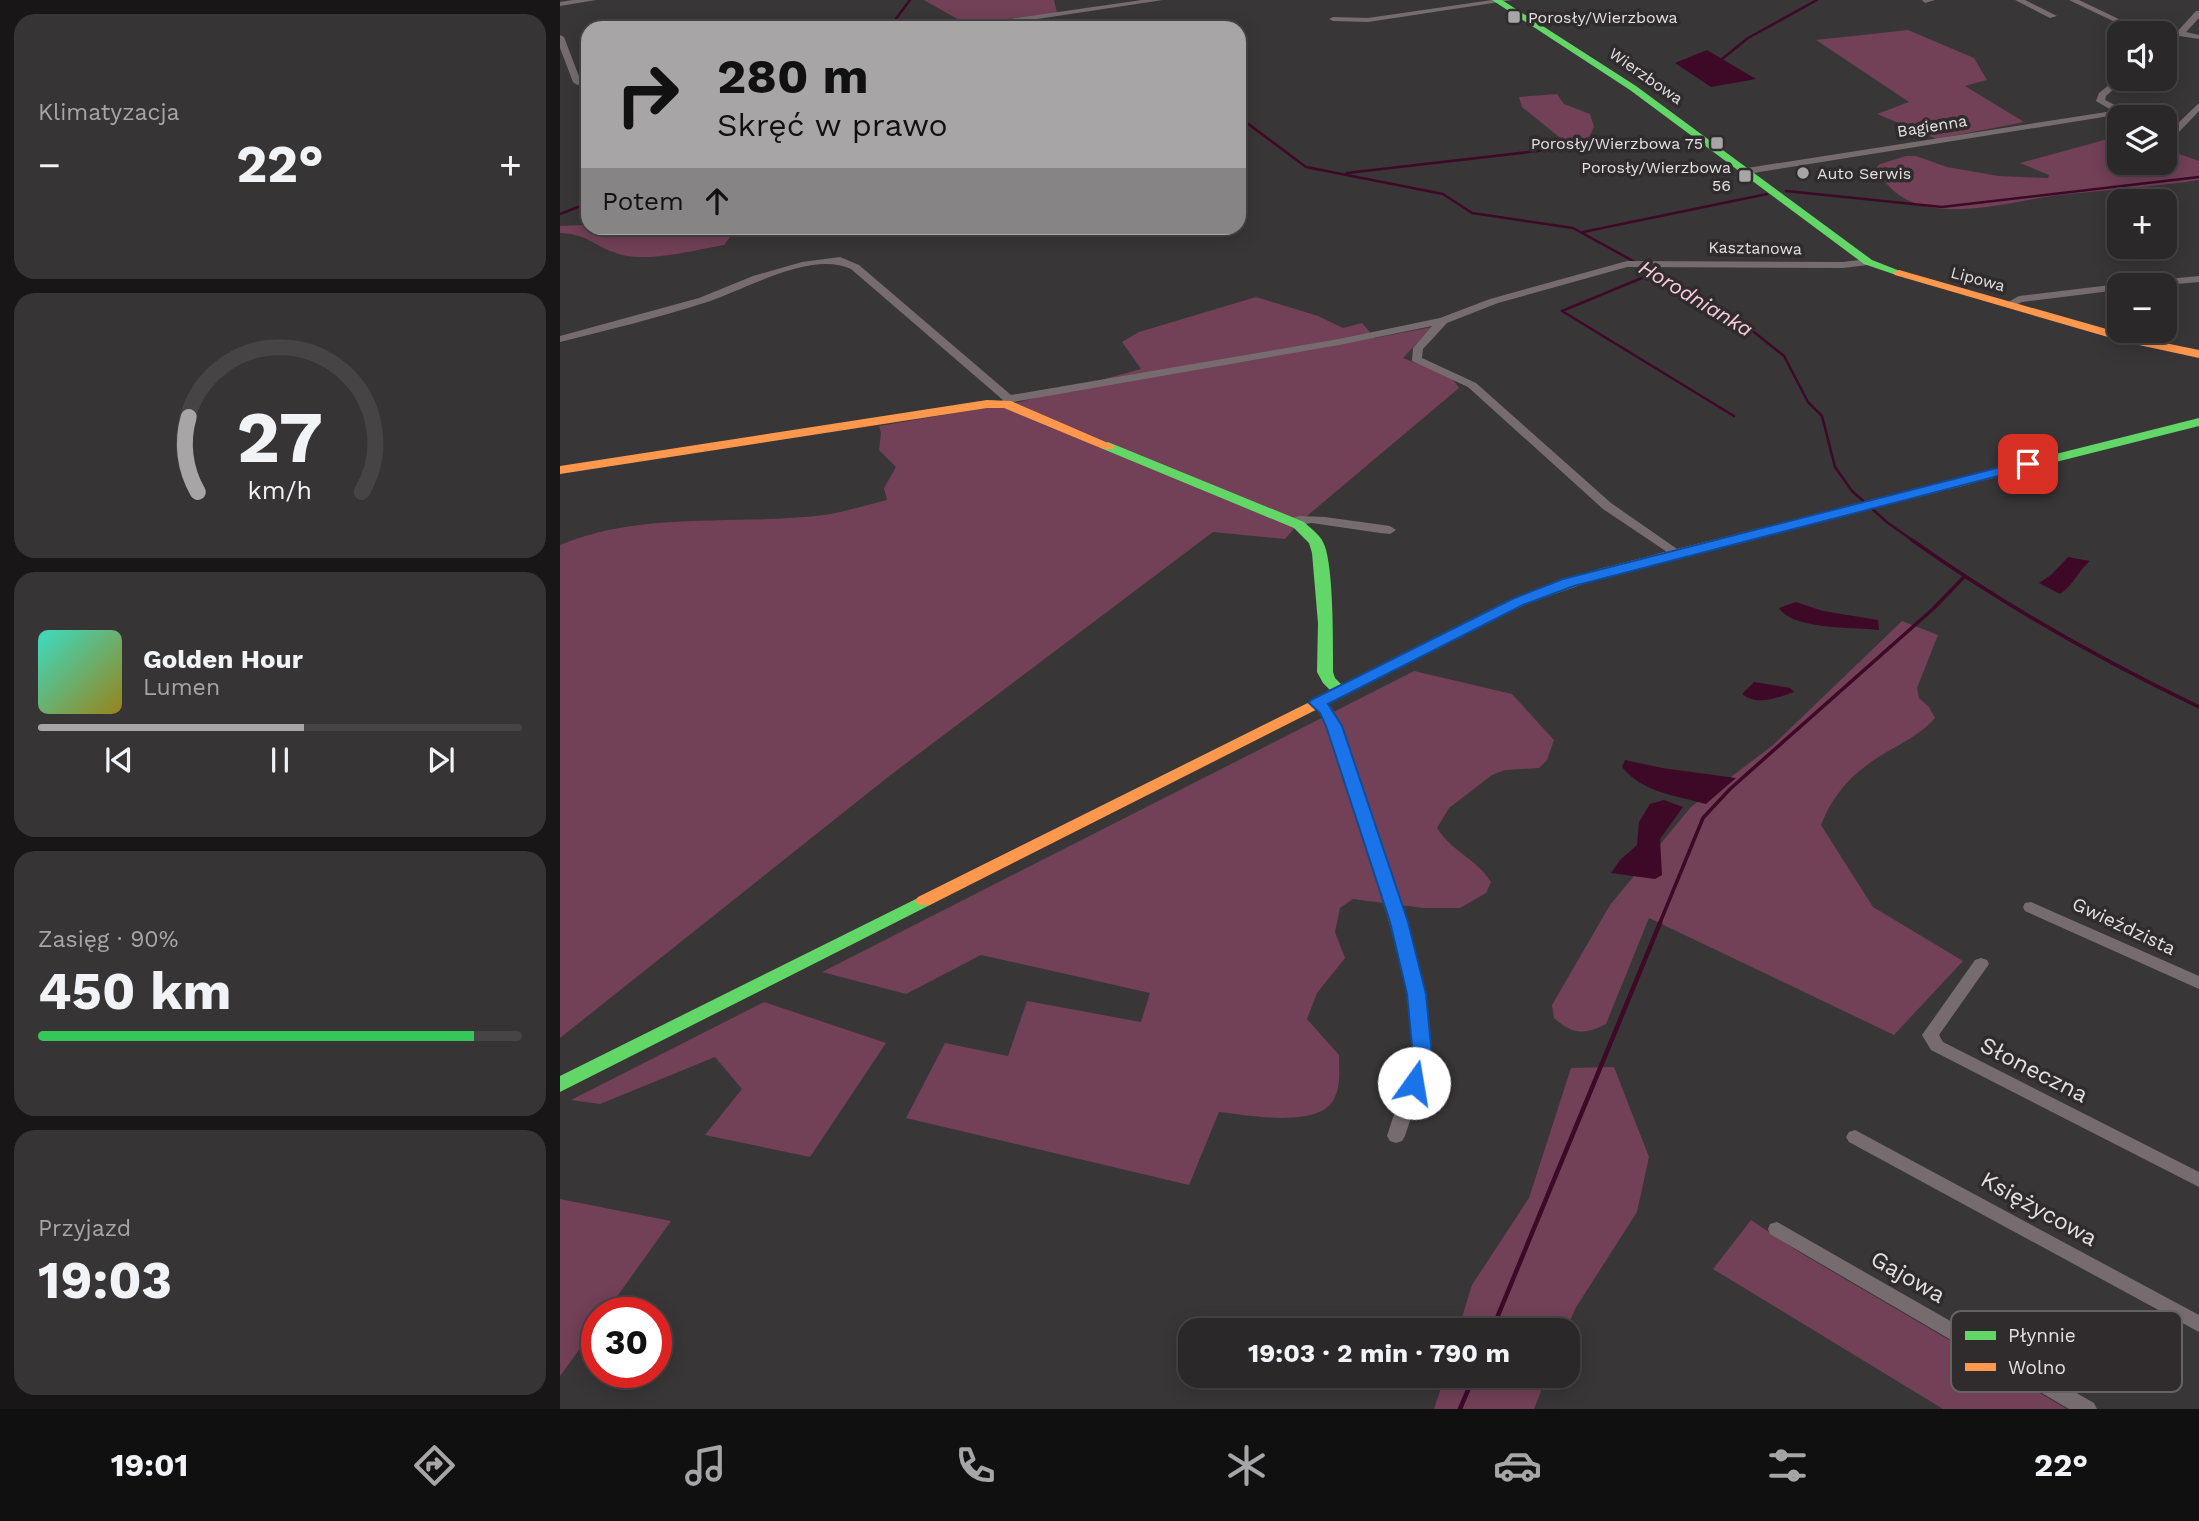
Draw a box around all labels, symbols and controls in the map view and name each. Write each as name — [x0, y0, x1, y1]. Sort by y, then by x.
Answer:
place label: Porosły/Wierzbowa — [1528, 8, 1678, 27]
marker: Porosły/Wierzbowa — [1506, 9, 1522, 25]
map controls — [2107, 21, 2177, 343]
button: sound — [2107, 21, 2177, 91]
street label: Wierzbowa — [1606, 44, 1686, 108]
text: 280 m — [717, 47, 869, 105]
icon: right — [602, 49, 693, 140]
text: Klimatyzacja — [38, 99, 180, 126]
button: layers — [2107, 105, 2177, 175]
text: Skręć w prawo — [717, 106, 948, 144]
street label: Bagienna — [1896, 111, 1968, 141]
text: 22° — [236, 134, 324, 195]
place label: Porosły/Wierzbowa 75 — [1531, 134, 1703, 153]
marker: Porosły/Wierzbowa 75 — [1709, 135, 1725, 151]
text: − — [38, 143, 61, 187]
text: + — [499, 143, 522, 187]
place label: Porosły/Wierzbowa 56 — [1581, 158, 1731, 195]
place label: Auto Serwis — [1817, 164, 1911, 183]
marker: Auto Serwis — [1795, 165, 1811, 181]
marker: Porosły/Wierzbowa 56 — [1737, 168, 1753, 184]
icon: ahead — [698, 182, 736, 220]
text: Potem — [602, 186, 684, 216]
button: + — [2107, 189, 2177, 259]
street label: Kasztanowa — [1708, 238, 1802, 258]
water label: Horodnianka — [1635, 254, 1757, 342]
street label: Lipowa — [1949, 263, 2007, 295]
button: − — [2107, 273, 2177, 343]
text: 27 — [237, 394, 323, 480]
pin — [1998, 434, 2058, 494]
icon: arrive — [2009, 445, 2047, 483]
text: km/h — [248, 475, 312, 504]
text: Golden Hour — [143, 644, 303, 674]
text: Lumen — [143, 674, 220, 701]
icon: previous — [100, 741, 138, 779]
icon: pause — [261, 741, 299, 779]
icon: next — [422, 741, 460, 779]
street label: Gwieździsta — [2069, 892, 2180, 960]
text: Zasięg · 90% — [38, 926, 178, 953]
text: 450 km — [38, 961, 232, 1022]
street label: Słoneczna — [1976, 1031, 2092, 1109]
position arrow — [1377, 1046, 1451, 1120]
street label: Księżycowa — [1976, 1166, 2102, 1252]
text: Przyjazd — [38, 1215, 131, 1242]
street label: Gajowa — [1866, 1245, 1950, 1309]
text: 19:03 — [38, 1250, 172, 1311]
speed limit sign: 30 — [581, 1297, 672, 1388]
legend — [1951, 1311, 2182, 1392]
text: Płynnie — [2008, 1324, 2076, 1347]
text: 19:03 · 2 min · 790 m — [1248, 1338, 1510, 1368]
text: Wolno — [2008, 1356, 2066, 1379]
icon: directions — [410, 1441, 459, 1490]
icon: music — [681, 1441, 730, 1490]
icon: phone — [951, 1441, 1000, 1490]
icon: climate — [1222, 1441, 1271, 1490]
icon: car — [1493, 1441, 1542, 1490]
icon: filters — [1763, 1441, 1812, 1490]
text: 19:01 — [111, 1446, 188, 1484]
text: 22° — [2034, 1446, 2088, 1484]

